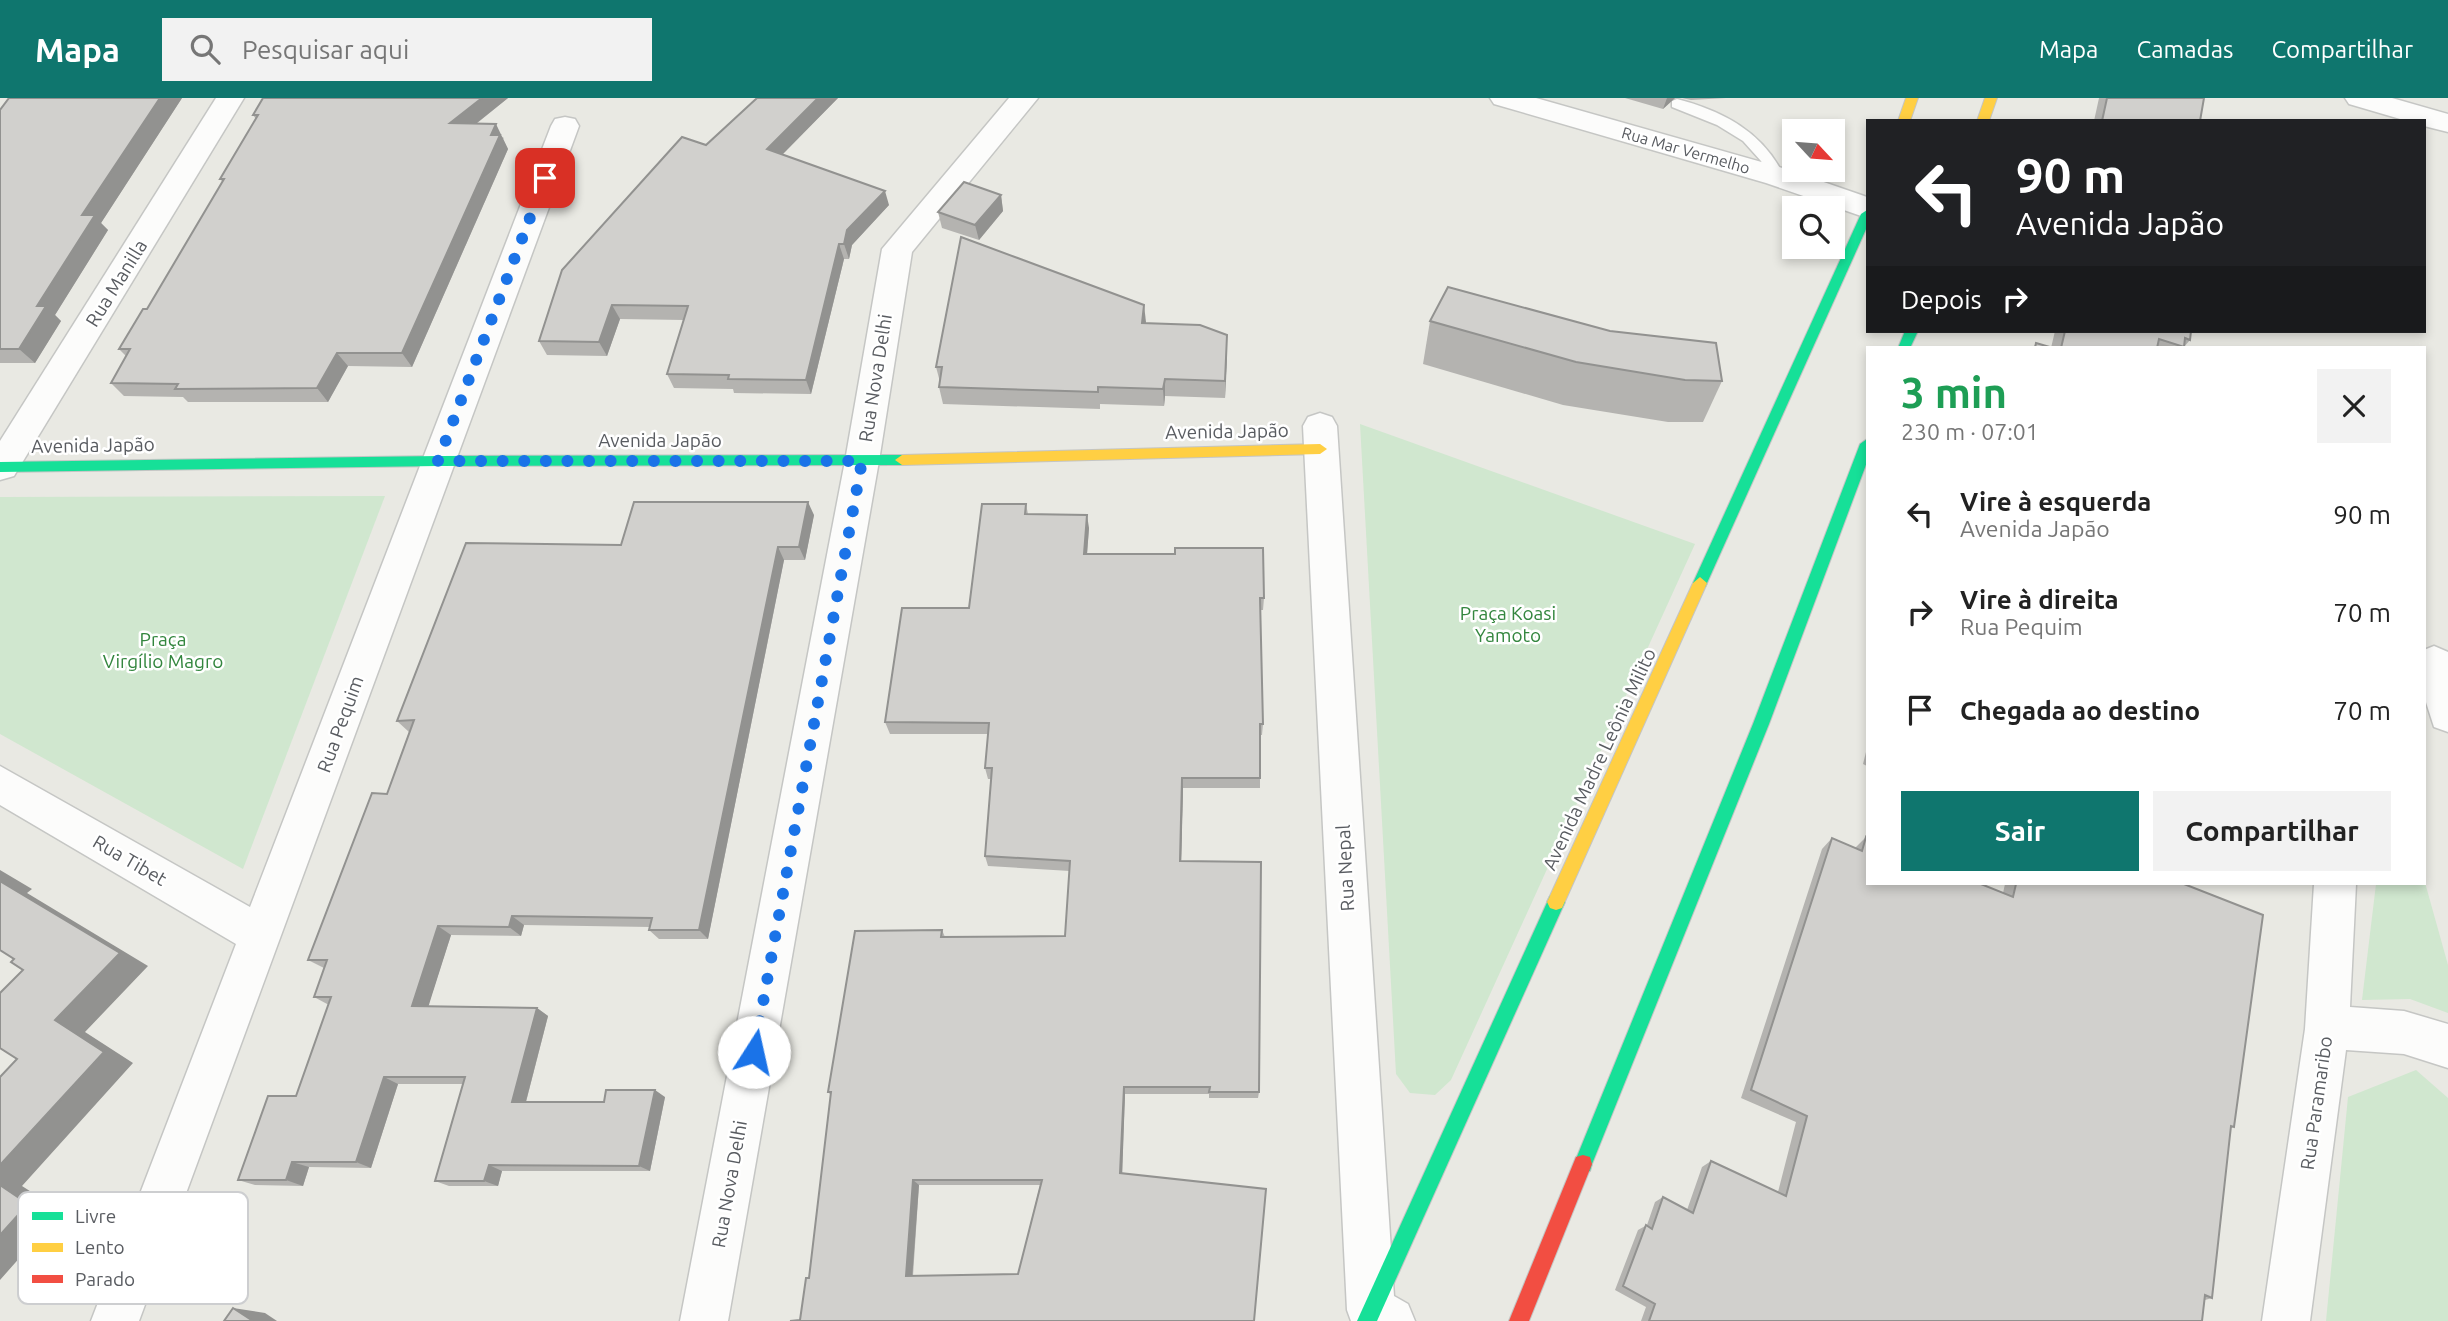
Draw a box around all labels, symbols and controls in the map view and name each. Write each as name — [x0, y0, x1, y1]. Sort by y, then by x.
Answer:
search box — [162, 18, 652, 81]
icon: search — [186, 30, 224, 68]
text: Mapa — [35, 31, 120, 68]
text: Pesquisar aqui — [242, 35, 409, 64]
text: Mapa — [2039, 36, 2098, 63]
text: Camadas — [2136, 36, 2233, 63]
text: Compartilhar — [2271, 36, 2413, 63]
north arrow — [1782, 119, 1844, 182]
map controls — [1782, 119, 1845, 259]
street label: Rua Mar Vermelho — [1620, 123, 1752, 177]
icon: left — [1901, 147, 1992, 238]
text: 90 m — [2016, 147, 2125, 202]
pin — [515, 148, 575, 208]
icon: arrive — [526, 159, 564, 197]
button: search — [1782, 196, 1845, 259]
text: Avenida Japão — [2016, 205, 2224, 241]
street label: Rua Manilla — [81, 235, 151, 331]
icon: right — [1996, 280, 2034, 318]
text: Depois — [1901, 285, 1982, 314]
street label: Rua Nova Delhi — [854, 312, 896, 444]
text: 3 min — [1901, 369, 2007, 416]
button: close — [2317, 369, 2391, 443]
street label: Avenida Japão — [1165, 419, 1289, 443]
text: 230 m · 07:01 — [1901, 419, 2039, 444]
street label: Avenida Japão — [598, 429, 722, 451]
street label: Avenida Japão — [31, 433, 155, 457]
text: Vire à esquerda — [1960, 487, 2151, 516]
icon: left — [1901, 495, 1939, 533]
text: 90 m — [2333, 500, 2391, 529]
text: Avenida Japão — [1960, 516, 2110, 541]
text: Vire à direita — [1960, 585, 2119, 614]
icon: right — [1901, 593, 1939, 631]
text: 70 m — [2333, 598, 2391, 627]
park label: Praça Koasi Yamoto — [1460, 602, 1556, 646]
text: Rua Pequim — [1960, 614, 2083, 639]
park label: Praça Virgílio Magro — [103, 628, 223, 672]
street label: Avenida Madre Leônia Milito — [1538, 645, 1660, 873]
street label: Rua Pequim — [312, 673, 368, 775]
icon: arrive — [1901, 691, 1939, 729]
text: Chegada ao destino — [1960, 696, 2200, 725]
text: 70 m — [2333, 696, 2391, 725]
button: Sair — [1901, 791, 2139, 871]
button: Compartilhar — [2153, 791, 2391, 871]
street label: Rua Nepal — [1332, 824, 1358, 912]
street label: Rua Tibet — [89, 830, 171, 890]
position arrow — [717, 1015, 791, 1089]
street label: Rua Paramaribo — [2296, 1035, 2336, 1171]
street label: Rua Nova Delhi — [707, 1118, 751, 1250]
legend — [18, 1192, 248, 1304]
text: Livre — [75, 1205, 116, 1227]
text: Lento — [75, 1236, 125, 1258]
text: Parado — [75, 1268, 135, 1290]

